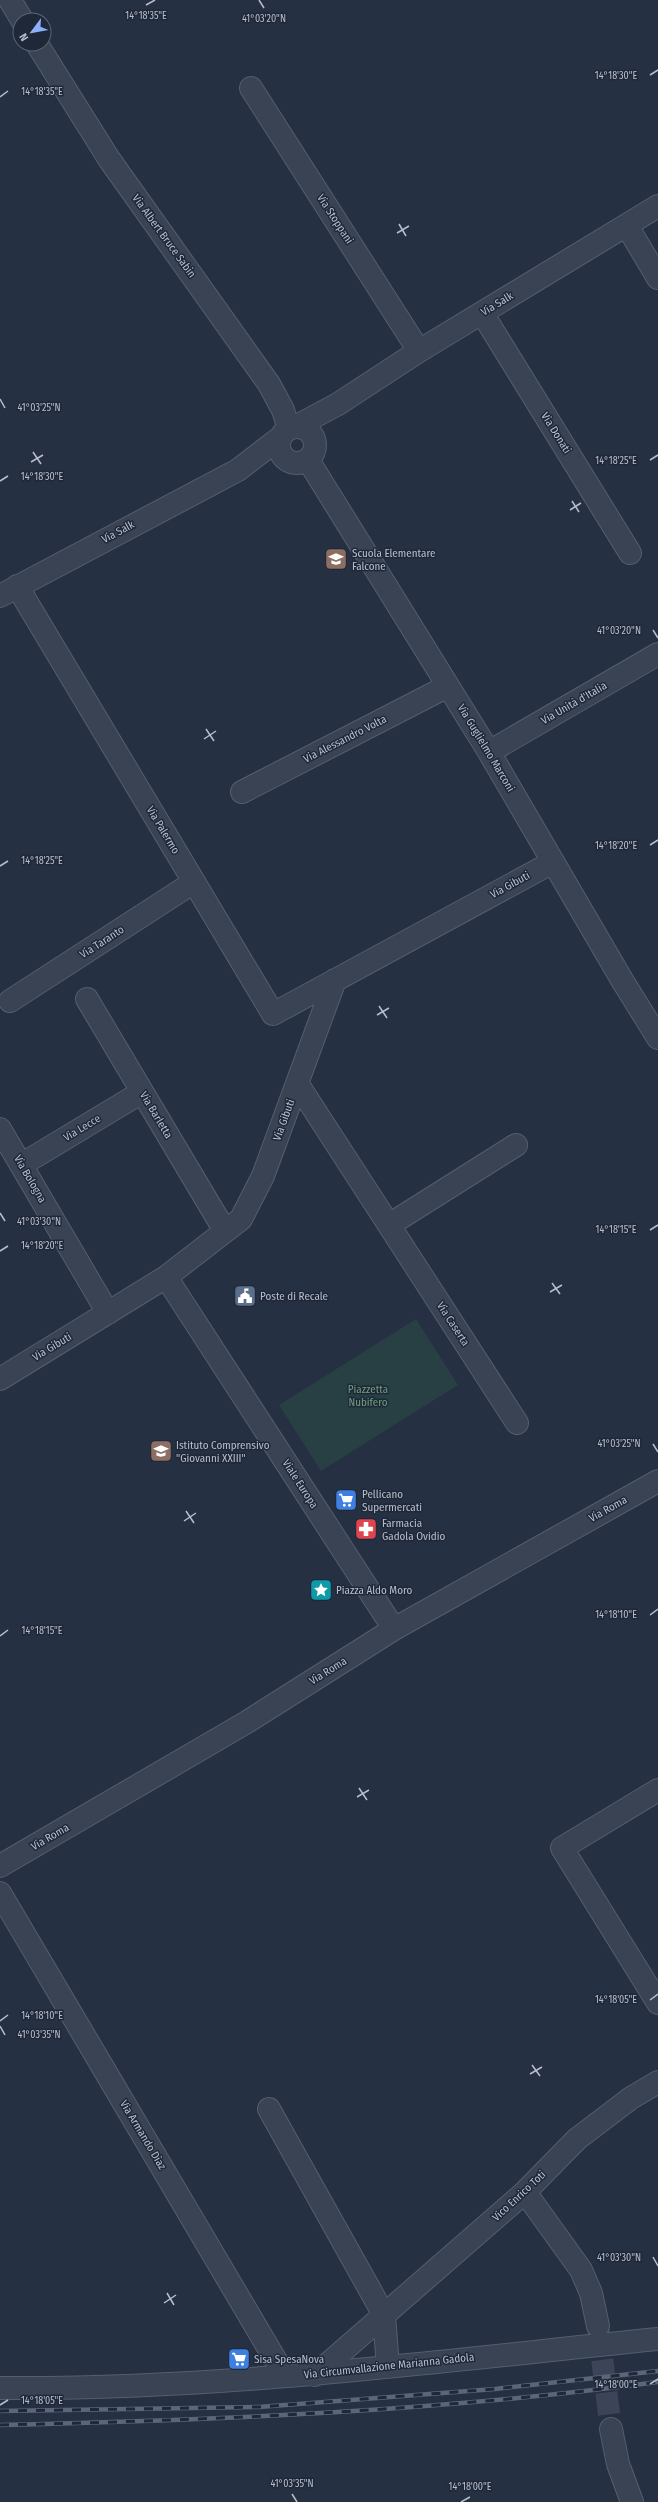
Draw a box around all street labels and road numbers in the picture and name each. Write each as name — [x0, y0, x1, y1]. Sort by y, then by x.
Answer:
street label: Via Albert Bruce Sabin — [129, 192, 199, 280]
street label: Via Stoppani — [314, 192, 356, 246]
street label: Via Salk — [479, 289, 516, 319]
street label: Via Donati — [538, 410, 574, 456]
street label: Via Salk — [99, 518, 137, 546]
street label: Via Unità d'Italia — [539, 679, 609, 727]
street label: Via Guglielmo Marconi — [455, 702, 517, 794]
street label: Via Alessandro Volta — [301, 712, 389, 766]
street label: Via Palermo — [144, 804, 182, 856]
street label: Via Gibuti — [488, 869, 532, 901]
street label: Via Taranto — [77, 923, 127, 961]
street label: Via Barletta — [137, 1089, 175, 1141]
street label: Via Gibuti — [270, 1097, 298, 1143]
street label: Via Lecce — [61, 1112, 103, 1144]
street label: Via Bologna — [11, 1153, 49, 1205]
street label: Via Caserta — [434, 1299, 472, 1349]
street label: Via Gibuti — [30, 1330, 74, 1364]
street label: Viale Europa — [279, 1457, 321, 1511]
street label: Via Roma — [587, 1493, 629, 1525]
street label: Via Roma — [307, 1654, 349, 1688]
street label: Via Roma — [29, 1821, 71, 1853]
street label: Via Armando Dìaz — [117, 2098, 169, 2173]
street label: Vico Enrico Toti — [490, 2168, 549, 2224]
street label: Via Circumvallazione Marianna Gadola — [303, 2351, 475, 2381]

